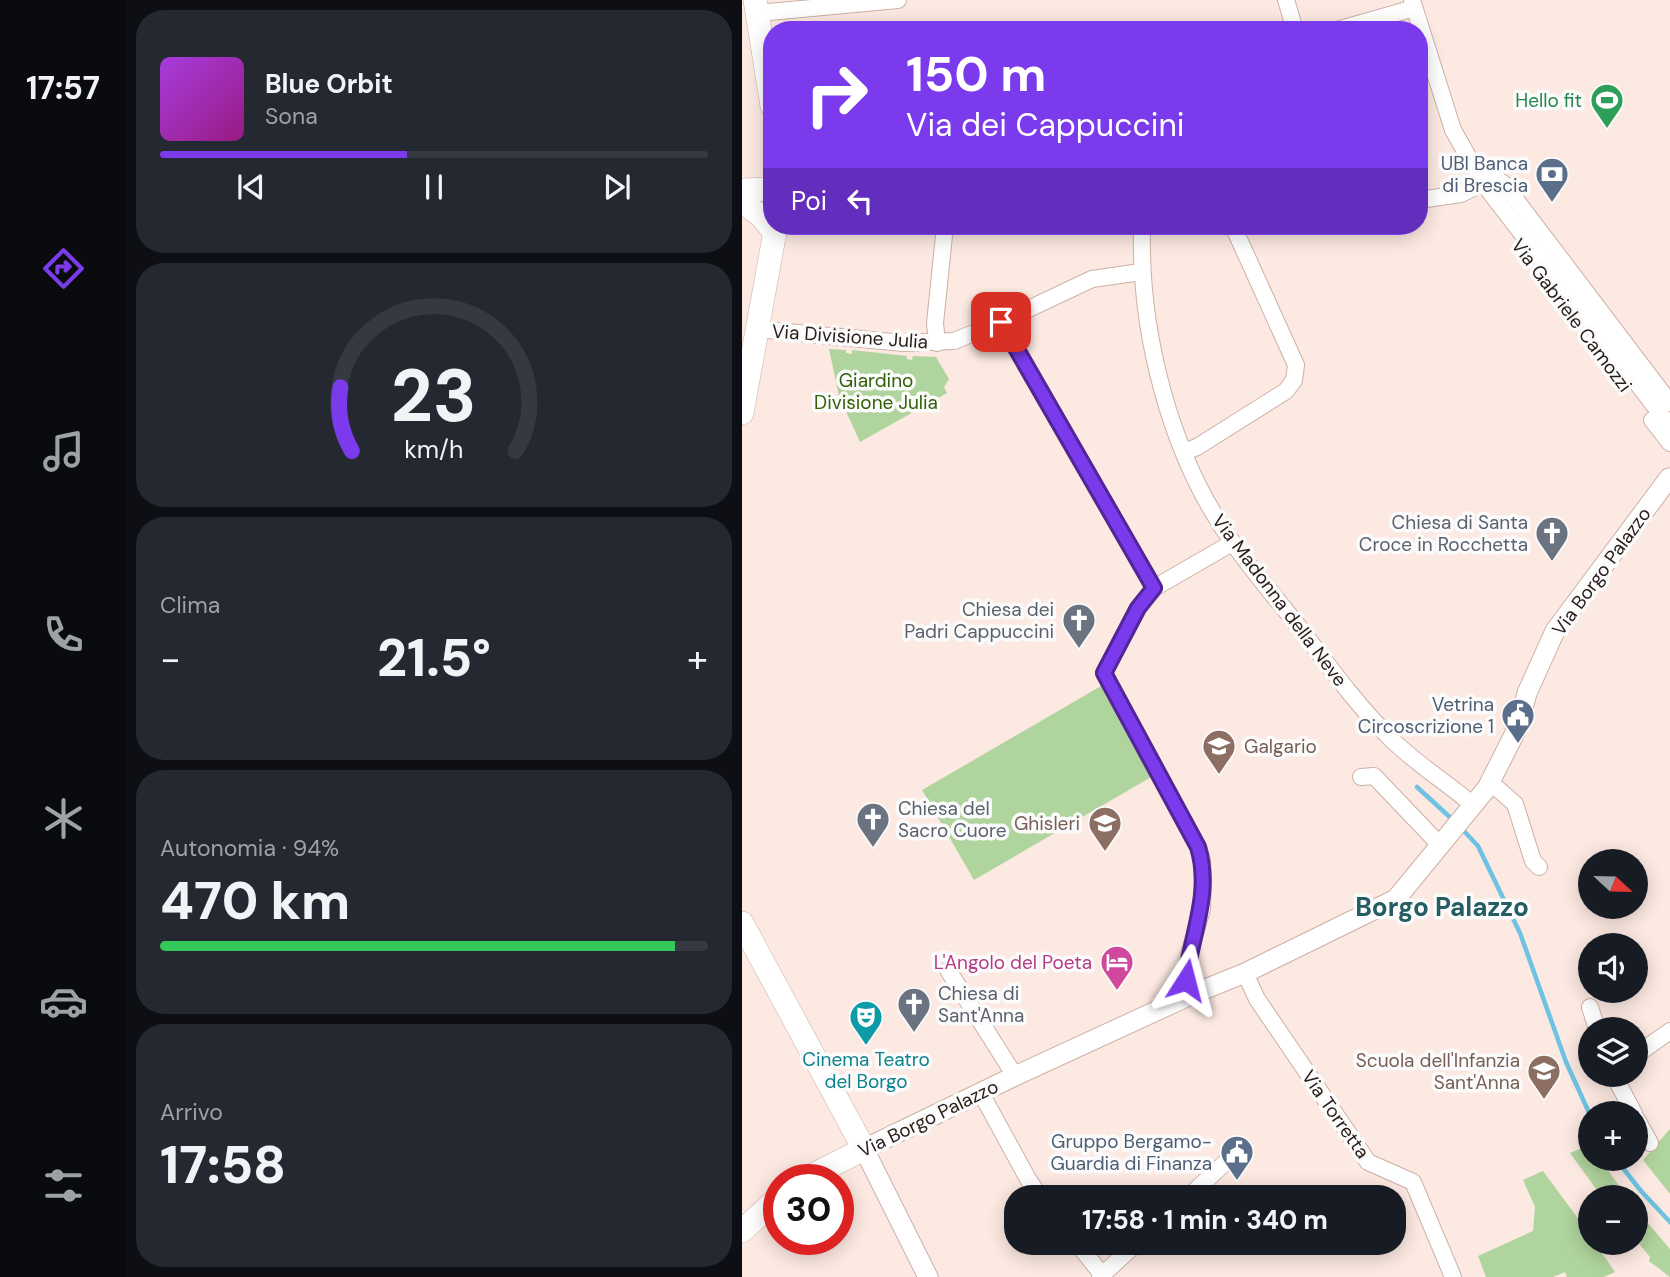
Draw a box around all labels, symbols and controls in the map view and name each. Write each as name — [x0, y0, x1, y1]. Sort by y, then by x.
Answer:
text: 150 m — [906, 42, 1046, 106]
icon: right — [791, 49, 882, 140]
text: 17:57 — [26, 67, 100, 109]
text: Blue Orbit — [265, 67, 393, 101]
sports icon: Hello fit — [1588, 81, 1626, 130]
place label: Hello fit — [1515, 88, 1582, 113]
text: Sona — [265, 101, 318, 131]
text: Via dei Cappuccini — [906, 104, 1185, 146]
place label: UBI Banca di Brescia — [1441, 151, 1528, 198]
bank icon: UBI Banca di Brescia — [1533, 155, 1571, 204]
icon: previous — [232, 168, 270, 206]
icon: pause — [415, 168, 453, 206]
icon: next — [598, 168, 636, 206]
icon: left — [841, 182, 879, 220]
text: Poi — [791, 184, 827, 218]
street label: Via Gabriele Camozzi — [1506, 234, 1638, 397]
icon: directions — [39, 244, 88, 293]
pin — [971, 292, 1031, 352]
icon: arrive — [982, 303, 1020, 341]
street label: Via Divisione Julia — [771, 319, 929, 354]
text: 23 — [391, 350, 477, 445]
park label: Giardino Divisione Julia — [814, 368, 938, 415]
icon: music — [39, 427, 88, 476]
text: km/h — [404, 433, 464, 466]
street label: Via Borgo Palazzo — [1546, 502, 1656, 640]
street label: Via Madonna della Neve — [1206, 509, 1353, 692]
place label: Chiesa di Santa Croce in Rocchetta — [1359, 510, 1528, 557]
church icon: Chiesa di Santa Croce in Rocchetta — [1533, 514, 1571, 563]
text: Clima — [160, 590, 220, 620]
place label: Chiesa dei Padri Cappuccini — [904, 597, 1054, 644]
church icon: Chiesa dei Padri Cappuccini — [1060, 601, 1098, 650]
icon: phone — [39, 610, 88, 659]
text: 21.5° — [377, 624, 491, 692]
text: − — [160, 634, 181, 684]
text: + — [687, 634, 708, 684]
place label: Vetrina Circoscrizione 1 — [1358, 692, 1494, 739]
public building icon: Vetrina Circoscrizione 1 — [1499, 696, 1537, 745]
school or university icon: Galgario — [1200, 727, 1238, 776]
place label: Galgario — [1244, 734, 1317, 759]
icon: climate — [39, 794, 88, 843]
place label: Chiesa del Sacro Cuore — [898, 796, 1006, 843]
church icon: Chiesa del Sacro Cuore — [854, 800, 892, 849]
school or university icon: Ghisleri — [1086, 804, 1124, 853]
place label: Ghisleri — [1014, 811, 1080, 836]
text: Autonomia · 94% — [160, 833, 339, 863]
north arrow — [1578, 849, 1648, 919]
map controls — [1578, 849, 1648, 1255]
text: 470 km — [160, 867, 350, 935]
district label: Borgo Palazzo — [1355, 890, 1529, 924]
button: sound — [1578, 933, 1648, 1003]
hotel icon: L'Angolo del Poeta — [1098, 943, 1136, 992]
position arrow — [1149, 943, 1223, 1017]
place label: L'Angolo del Poeta — [934, 950, 1092, 975]
icon: car — [39, 977, 88, 1026]
place label: Chiesa di Sant'Anna — [938, 981, 1024, 1028]
church icon: Chiesa di Sant'Anna — [895, 985, 933, 1034]
theatre icon: Cinema Teatro del Borgo — [847, 998, 885, 1047]
button: layers — [1578, 1017, 1648, 1087]
place label: Cinema Teatro del Borgo — [802, 1047, 930, 1094]
place label: Scuola dell'Infanzia Sant'Anna — [1356, 1048, 1520, 1095]
school or university icon: Scuola dell'Infanzia Sant'Anna — [1525, 1052, 1563, 1101]
street label: Via Torretta — [1296, 1065, 1375, 1163]
street label: Via Borgo Palazzo — [854, 1074, 1002, 1163]
text: Arrivo — [160, 1097, 223, 1127]
button: + — [1578, 1101, 1648, 1171]
place label: Gruppo Bergamo- Guardia di Finanza — [1050, 1129, 1212, 1176]
text: 17:58 — [160, 1131, 286, 1199]
public building icon: Gruppo Bergamo- Guardia di Finanza — [1218, 1133, 1256, 1182]
icon: filters — [39, 1161, 88, 1210]
speed limit sign: 30 — [763, 1164, 854, 1255]
button: − — [1578, 1185, 1648, 1255]
text: 17:58 · 1 min · 340 m — [1082, 1203, 1328, 1237]

